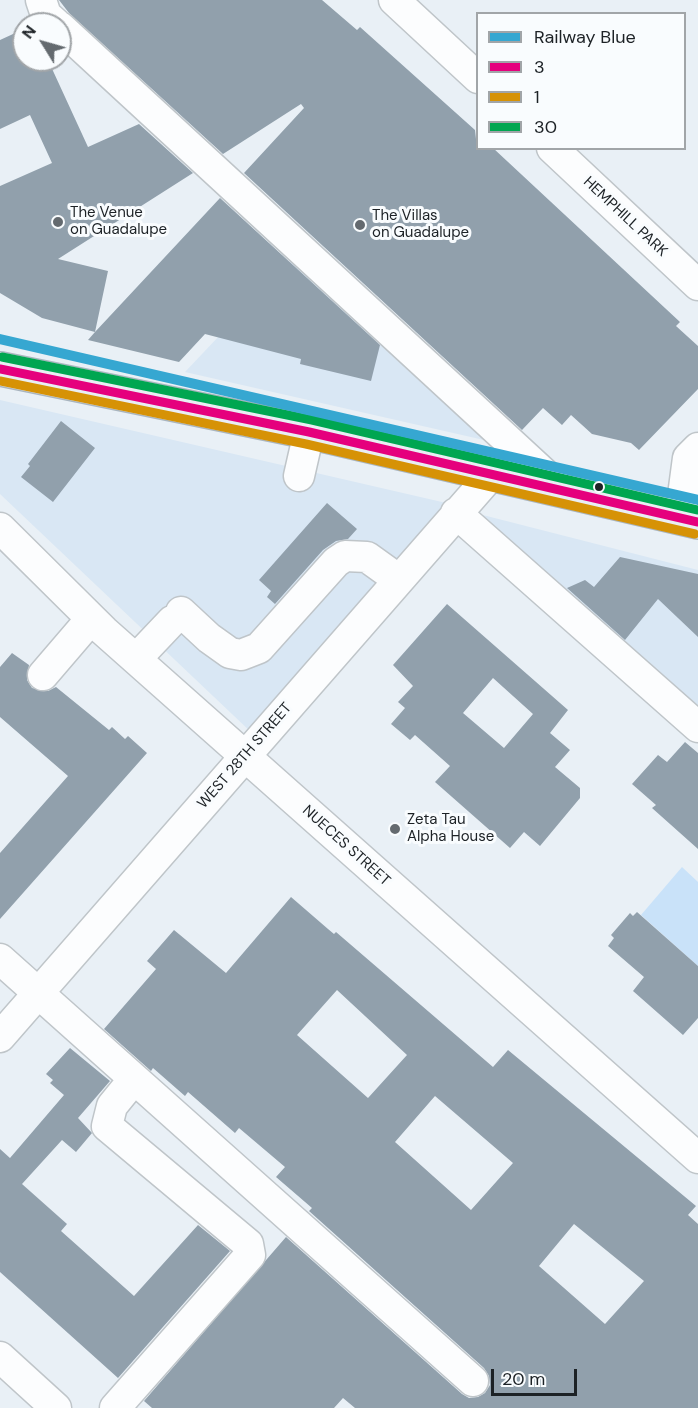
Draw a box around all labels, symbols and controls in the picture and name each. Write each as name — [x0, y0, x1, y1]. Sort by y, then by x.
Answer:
north arrow — [12, 12, 72, 72]
legend — [476, 12, 686, 150]
text: N — [17, 21, 41, 43]
text: Railway Blue — [534, 25, 636, 49]
text: 3 — [534, 55, 545, 79]
text: 1 — [534, 85, 540, 109]
text: 30 — [534, 115, 557, 139]
street label: HEMPHILL PARK — [579, 173, 671, 261]
place label: The Venue on Guadalupe — [70, 204, 167, 239]
place label: The Villas on Guadalupe — [372, 207, 469, 242]
marker: The Venue on Guadalupe — [51, 215, 65, 229]
marker: The Villas on Guadalupe — [353, 218, 367, 232]
unlabelled marker — [593, 481, 605, 493]
street label: WEST 28TH STREET — [194, 699, 296, 813]
street label: NUECES STREET — [298, 802, 394, 890]
place label: Zeta Tau Alpha House — [407, 811, 494, 846]
marker: Zeta Tau Alpha House — [388, 822, 402, 836]
scale bar — [494, 1357, 580, 1395]
text: 20 m — [502, 1367, 545, 1391]

